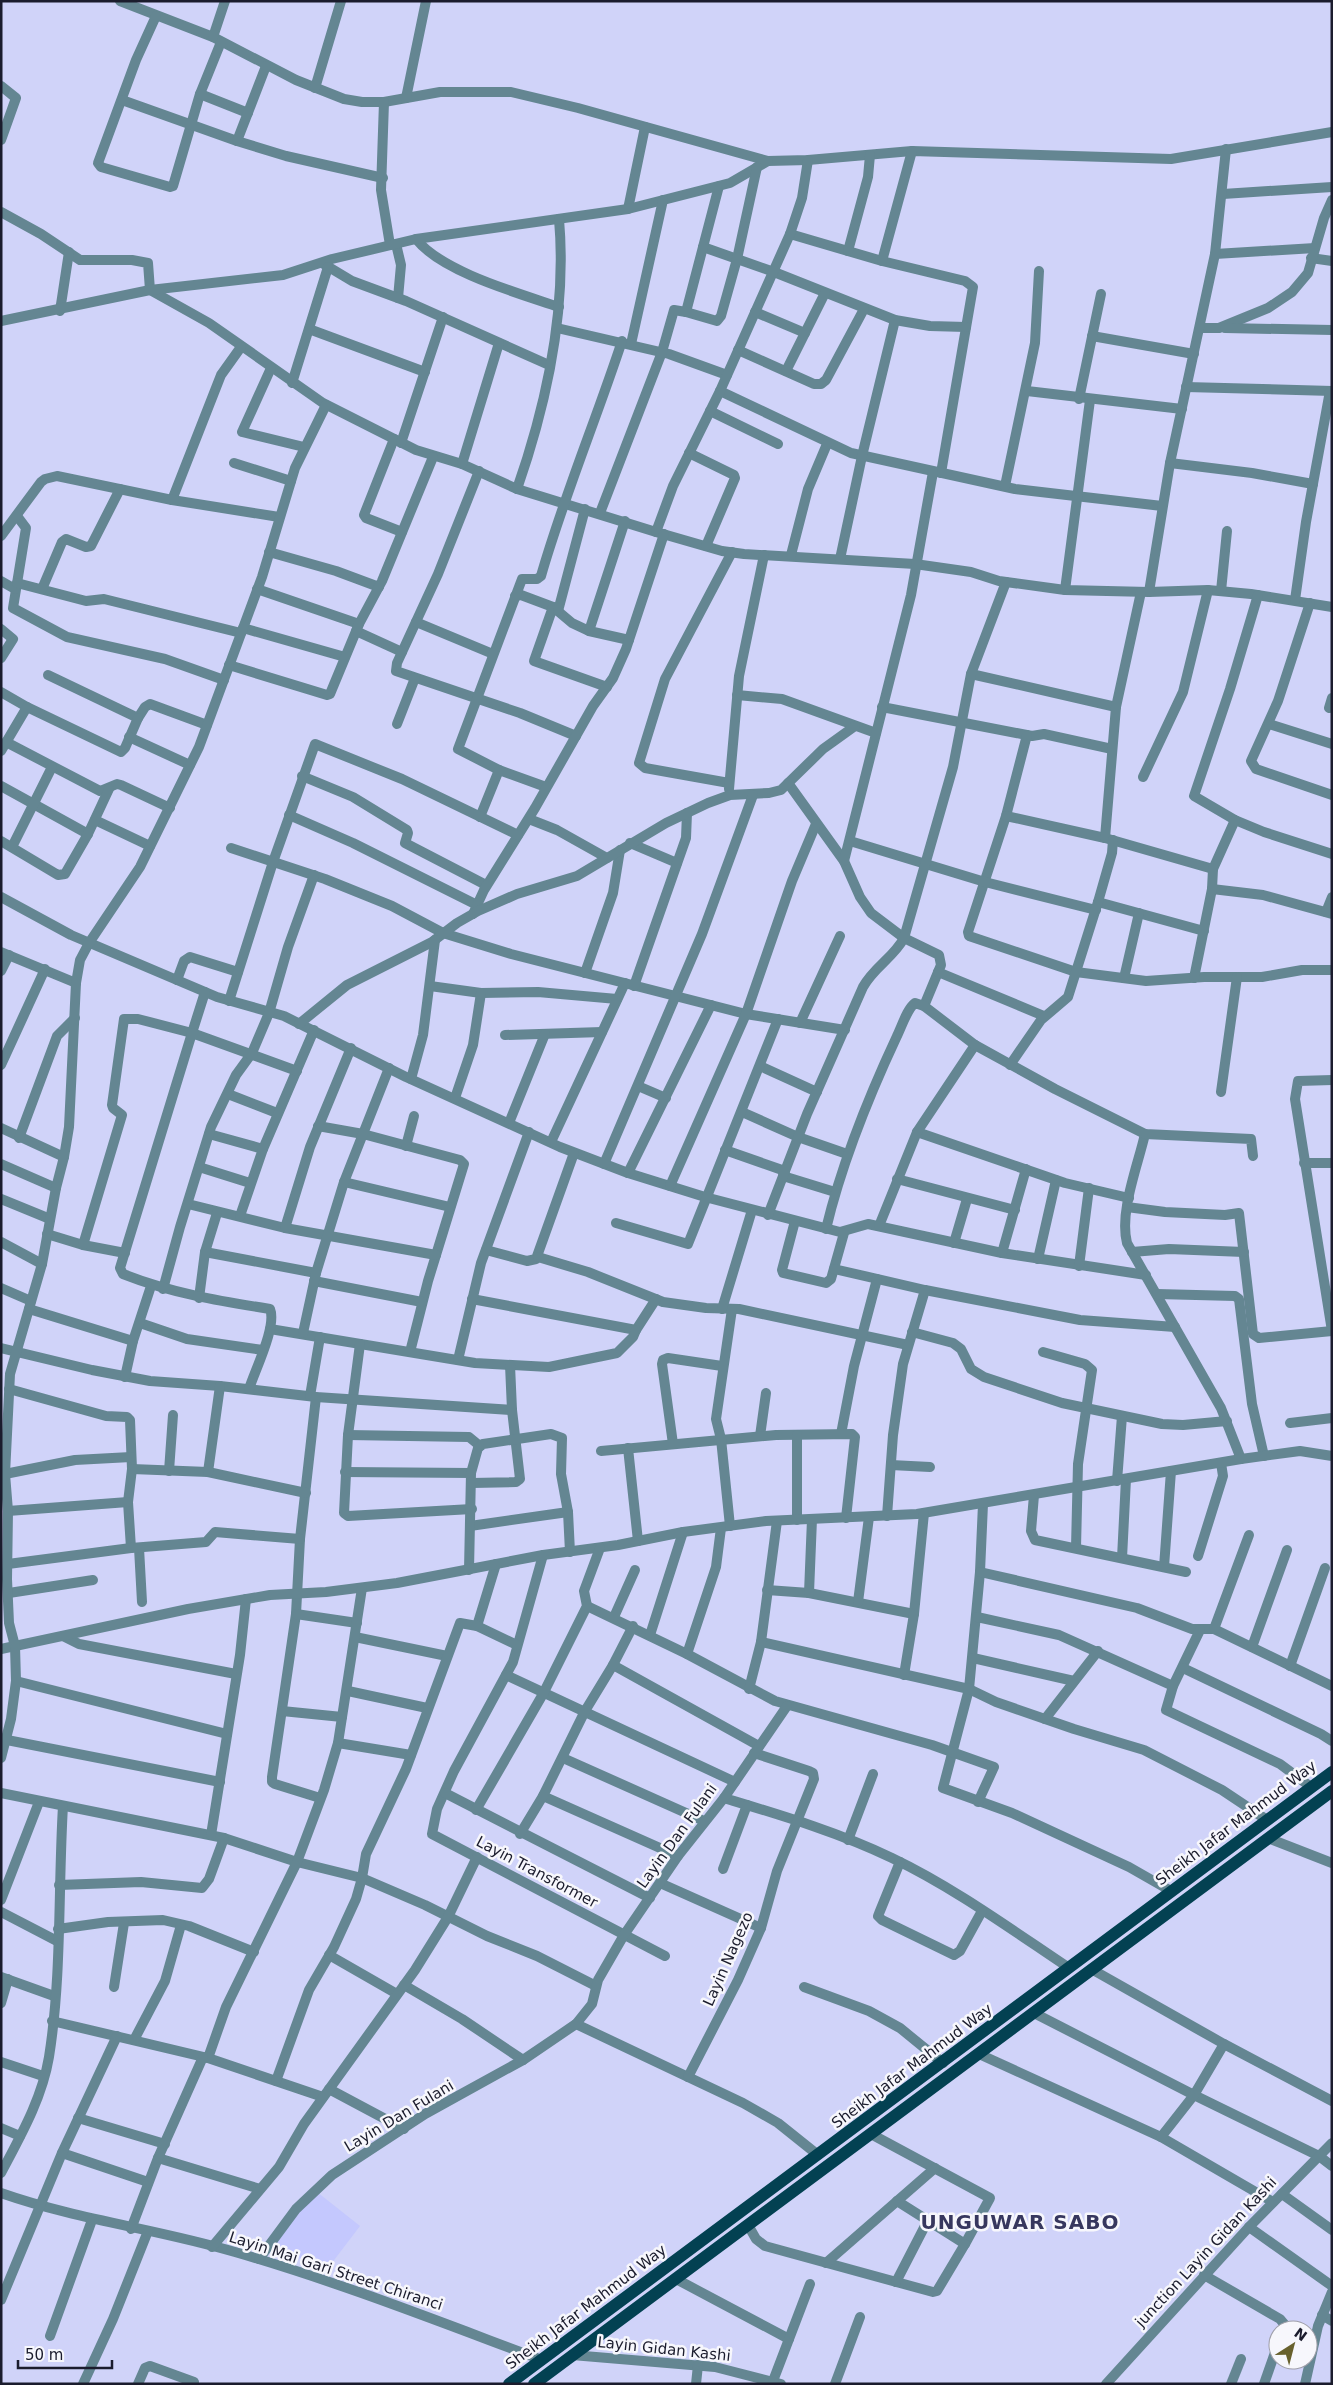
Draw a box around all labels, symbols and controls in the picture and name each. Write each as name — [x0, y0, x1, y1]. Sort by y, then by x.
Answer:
street label: Sheikh Jafar Mahmud Way — [1152, 1757, 1320, 1889]
street label: Layin Dan Fulani — [633, 1780, 721, 1892]
street label: Layin Transformer — [473, 1832, 601, 1912]
street label: Layin Nagezo — [699, 1909, 757, 2009]
street label: Sheikh Jafar Mahmud Way — [828, 2000, 996, 2132]
street label: Layin Dan Fulani — [341, 2076, 457, 2156]
street label: junction Layin Gidan Kashi — [1131, 2173, 1280, 2332]
district label: UNGUWAR SABO — [921, 2210, 1119, 2234]
street label: Layin Mai Gari Street Chiranci — [227, 2228, 445, 2314]
street label: Sheikh Jafar Mahmud Way — [502, 2241, 670, 2373]
north arrow — [1268, 2320, 1318, 2370]
text: N — [1291, 2325, 1310, 2344]
street label: Layin Gidan Kashi — [596, 2333, 732, 2365]
scale bar — [18, 2338, 111, 2370]
text: 50 m — [25, 2346, 63, 2364]

